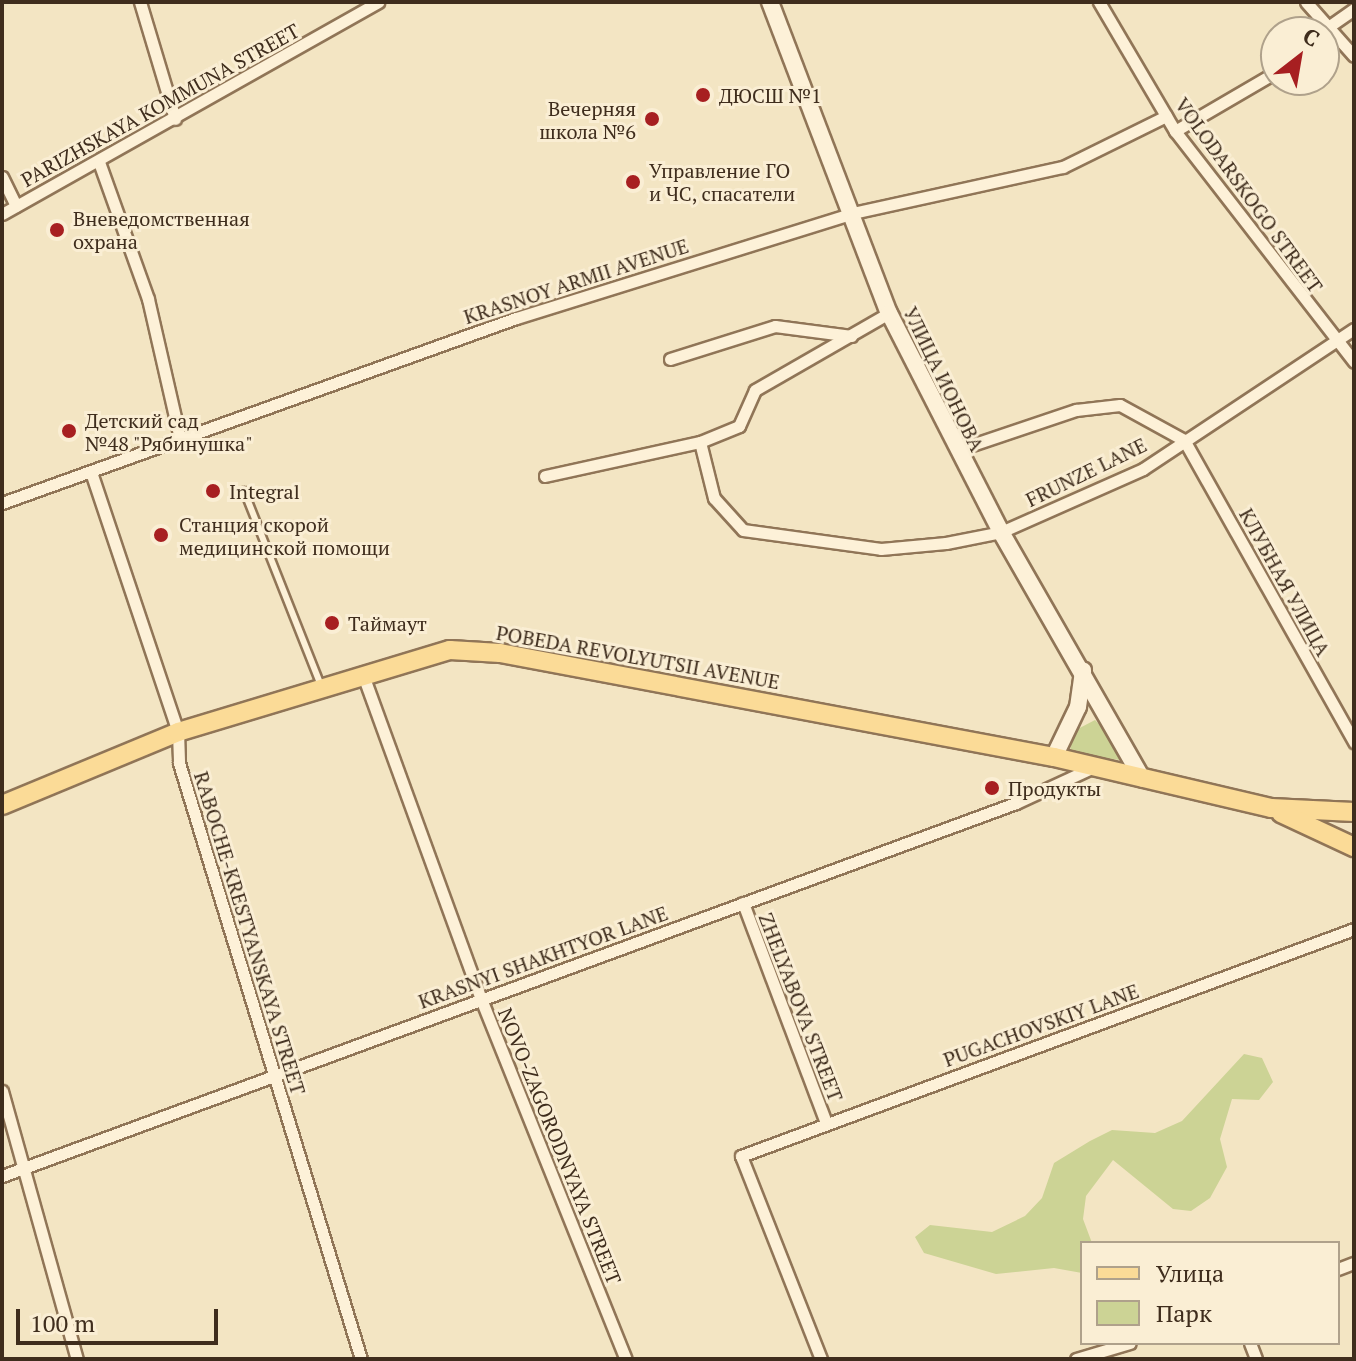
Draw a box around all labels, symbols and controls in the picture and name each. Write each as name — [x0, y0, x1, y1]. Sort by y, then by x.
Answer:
north arrow — [1260, 16, 1340, 96]
street label: PARIZHSKAYA KOMMUNA STREET — [16, 18, 304, 192]
text: С — [1298, 21, 1325, 53]
place label: ДЮСШ №1 — [719, 83, 822, 107]
marker: ДЮСШ №1 — [694, 86, 712, 104]
street label: VOLODARSKOGO STREET — [1170, 93, 1328, 297]
place label: Вечерняя школа №6 — [539, 96, 636, 143]
marker: Вечерняя школа №6 — [643, 110, 661, 128]
place label: Управление ГО и ЧС, спасатели — [649, 158, 796, 205]
marker: Управление ГО и ЧС, спасатели — [624, 173, 642, 191]
place label: Вневедомственная охрана — [73, 206, 250, 253]
marker: Вневедомственная охрана — [48, 221, 66, 239]
street label: KRASNOY ARMII AVENUE — [460, 233, 692, 329]
street label: УЛИЦА ИОНОВА — [898, 303, 990, 455]
place label: Детский сад №48 "Рябинушка" — [85, 408, 254, 455]
marker: Детский сад №48 "Рябинушка" — [60, 422, 78, 440]
street label: FRUNZE LANE — [1022, 432, 1150, 512]
place label: Integral — [229, 479, 300, 503]
marker: Integral — [204, 482, 222, 500]
street label: КЛУБНАЯ УЛИЦА — [1234, 504, 1336, 660]
place label: Станция скорой медицинской помощи — [179, 512, 390, 559]
marker: Станция скорой медицинской помощи — [150, 524, 172, 546]
place label: Таймаут — [348, 611, 427, 635]
marker: Таймаут — [323, 614, 341, 632]
street label: POBEDA REVOLYUTSII AVENUE — [494, 620, 782, 694]
street label: RABOCHE-KRESTYANSKAYA STREET — [189, 768, 311, 1098]
place label: Продукты — [1008, 776, 1101, 800]
marker: Продукты — [983, 779, 1001, 797]
street label: KRASNYI SHAKHTYOR LANE — [415, 901, 671, 1013]
street label: ZHELYABOVA STREET — [754, 909, 848, 1105]
street label: PUGACHOVSKIY LANE — [940, 978, 1142, 1072]
street label: NOVO-ZAGORODNYAYA STREET — [493, 1004, 627, 1288]
legend — [1080, 1241, 1340, 1345]
text: Улица — [1156, 1257, 1224, 1289]
scale bar — [20, 1293, 222, 1343]
text: Парк — [1156, 1297, 1212, 1329]
text: 100 m — [30, 1307, 95, 1339]

